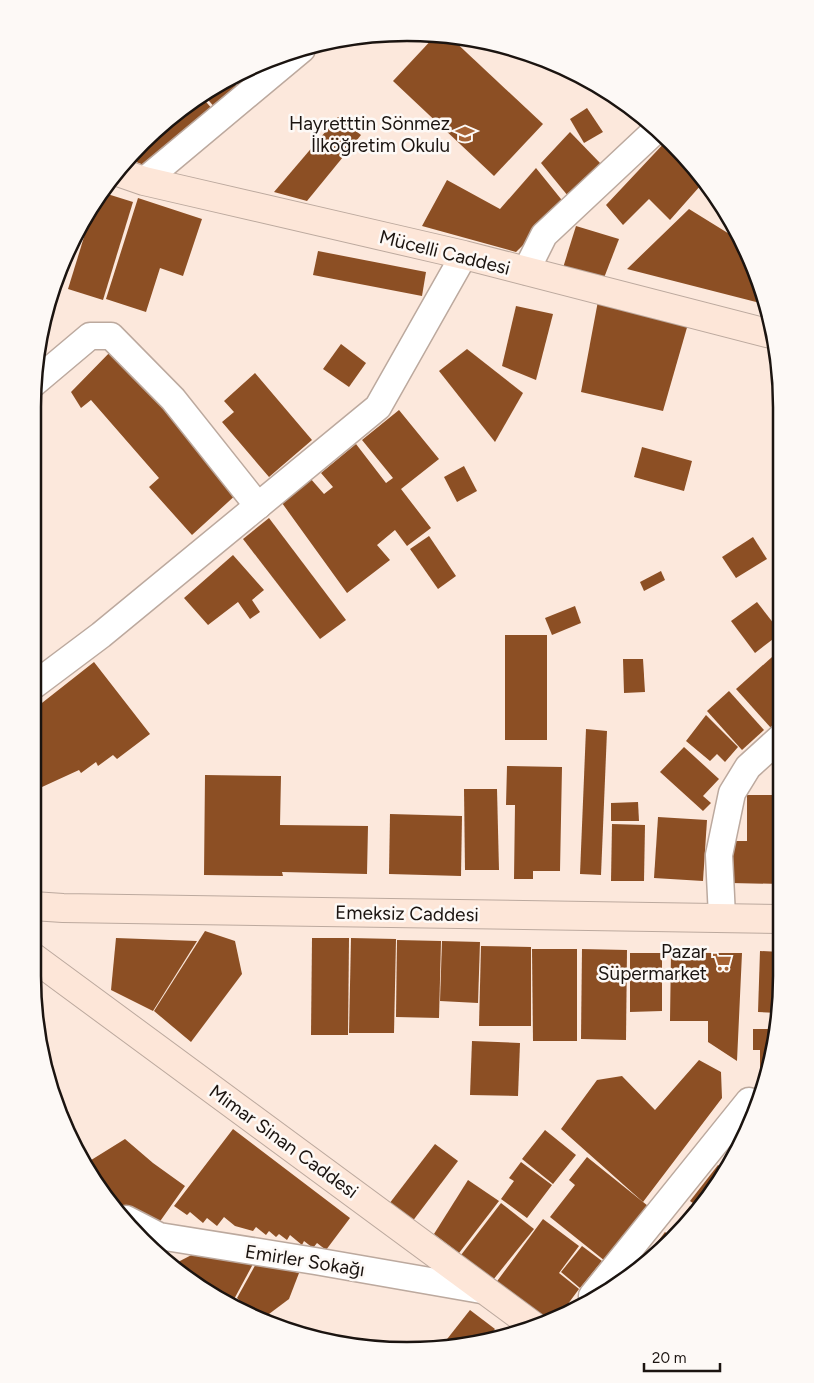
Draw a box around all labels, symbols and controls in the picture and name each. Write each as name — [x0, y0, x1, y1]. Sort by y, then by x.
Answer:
place label: Hayretttin Sönmez İlköğretim Okulu — [289, 112, 450, 157]
school or university icon: Hayretttin Sönmez İlköğretim Okulu — [454, 123, 476, 145]
street label: Mücelli Caddesi — [377, 225, 513, 280]
street label: Emeksiz Caddesi — [335, 901, 479, 926]
place label: Pazar Süpermarket — [598, 940, 708, 985]
supermarket icon: Pazar Süpermarket — [711, 951, 733, 973]
street label: Mimar Sinan Caddesi — [205, 1080, 363, 1203]
street label: Emirler Sokağı — [243, 1240, 366, 1281]
scale bar — [644, 1340, 720, 1372]
text: 20 m — [652, 1349, 686, 1367]

